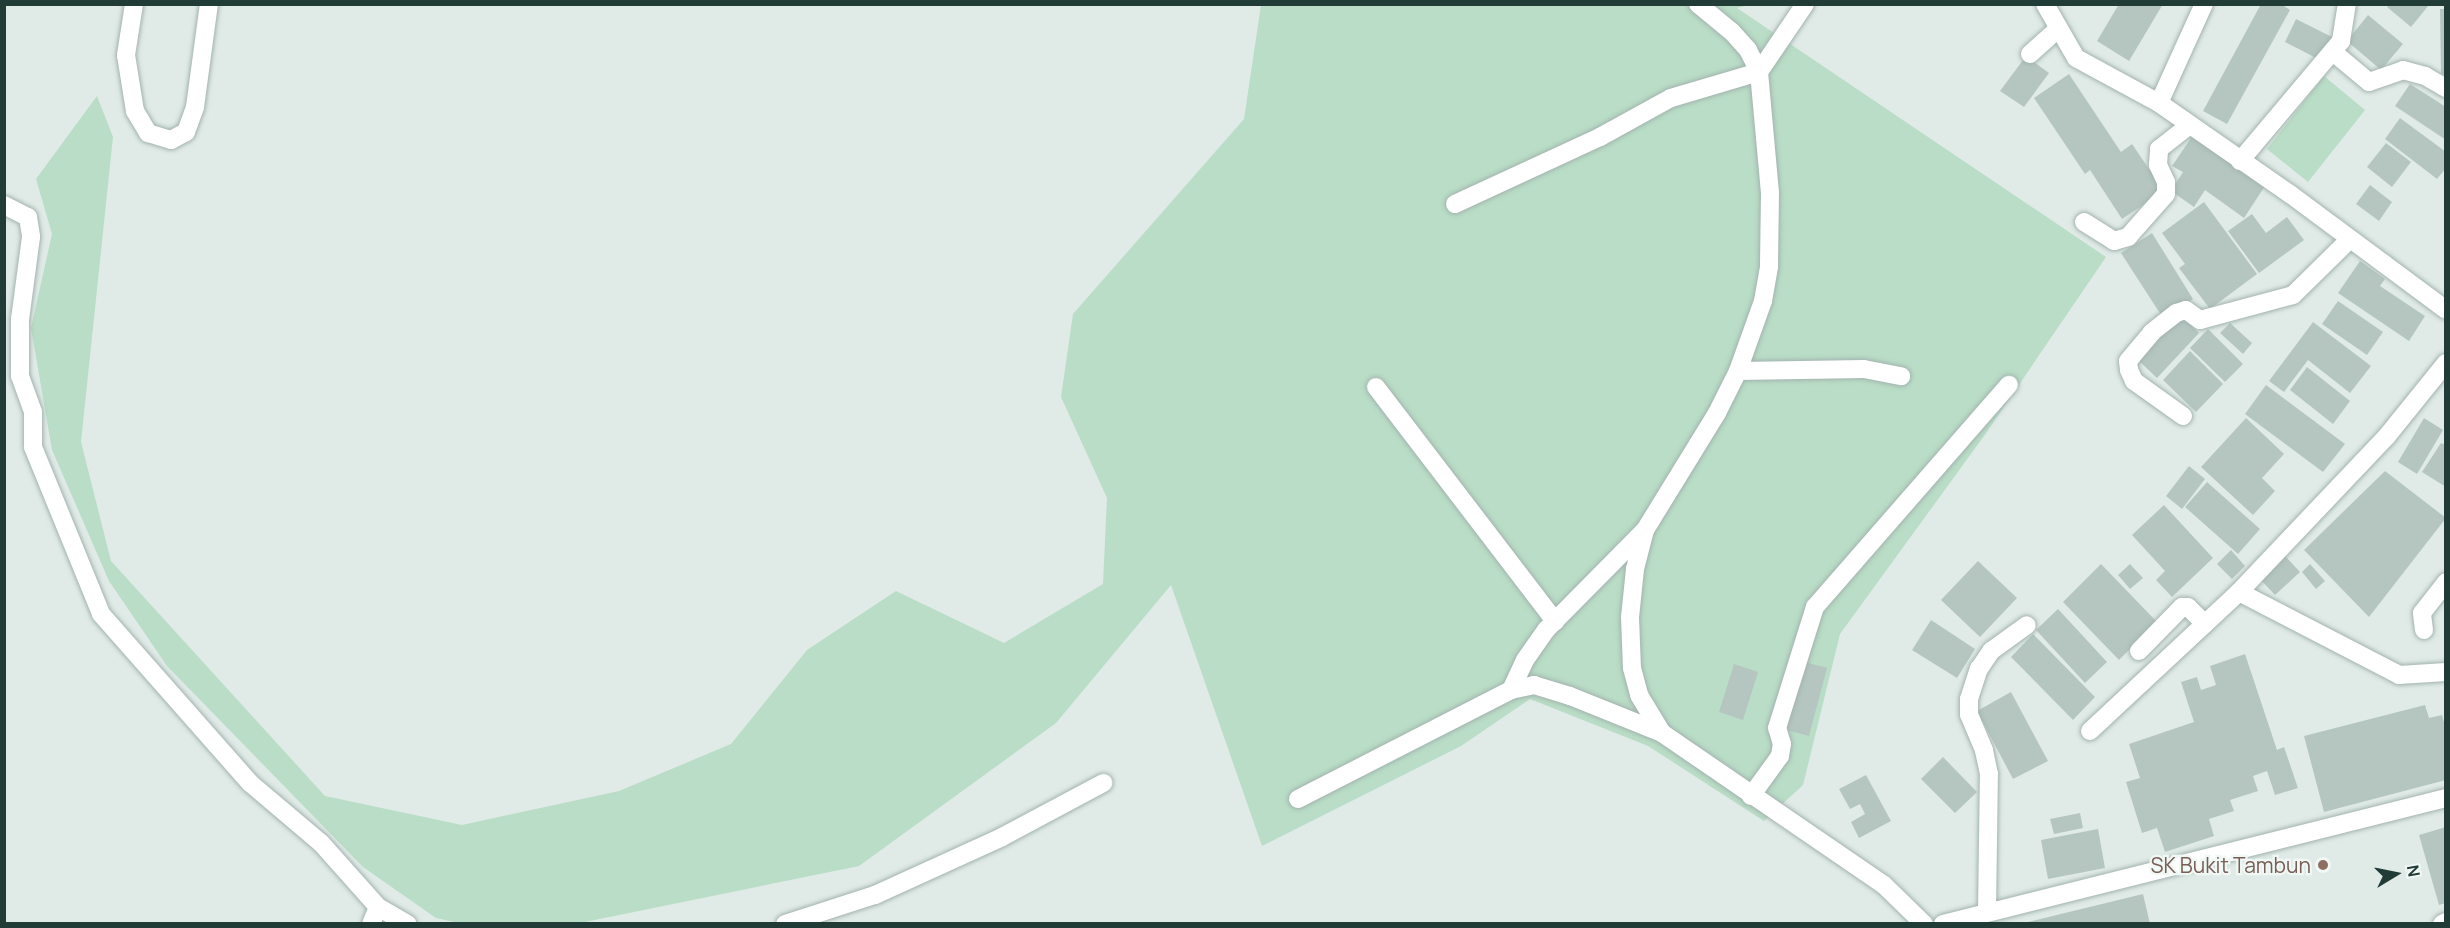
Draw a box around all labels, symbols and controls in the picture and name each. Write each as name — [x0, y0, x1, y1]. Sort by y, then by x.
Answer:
north arrow — [2366, 844, 2426, 904]
place label: SK Bukit Tambun — [2150, 852, 2311, 878]
marker: SK Bukit Tambun — [2316, 858, 2330, 872]
text: N — [2402, 863, 2426, 878]

